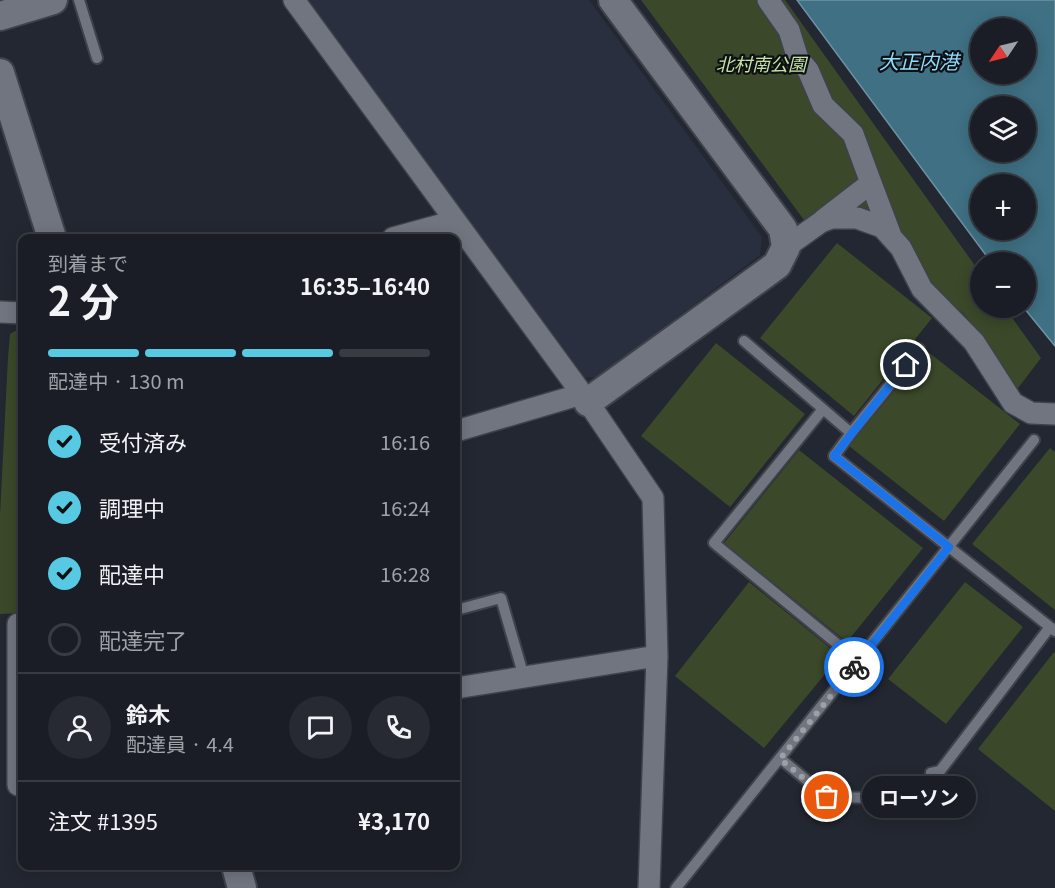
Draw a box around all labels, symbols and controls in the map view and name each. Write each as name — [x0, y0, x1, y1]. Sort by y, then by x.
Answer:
north arrow — [970, 18, 1036, 84]
map controls — [970, 18, 1036, 318]
water label: 大正内港 — [879, 46, 962, 75]
park label: 北村南公園 — [716, 50, 809, 76]
button: layers — [970, 96, 1036, 162]
button: + — [970, 174, 1036, 240]
text: 到着まで — [48, 248, 128, 277]
button: − — [970, 252, 1036, 318]
text: 16:35–16:40 — [300, 269, 430, 301]
text: 2 分 — [48, 271, 119, 327]
pin — [880, 339, 931, 390]
icon: home — [889, 348, 922, 381]
text: 配達中 · 130 m — [48, 366, 184, 395]
icon: check — [48, 425, 81, 458]
text: 受付済み — [99, 425, 187, 457]
text: 16:16 — [380, 427, 430, 456]
icon: check — [48, 491, 81, 524]
text: 調理中 — [99, 491, 165, 523]
text: 16:24 — [380, 493, 430, 522]
icon: check — [48, 557, 81, 590]
text: 配達中 — [99, 557, 165, 589]
text: 16:28 — [380, 559, 430, 588]
text: 配達完了 — [99, 623, 187, 655]
courier — [824, 637, 884, 697]
icon: bike — [838, 651, 871, 684]
button: person — [48, 696, 111, 759]
button: chat — [289, 696, 352, 759]
button: phone — [367, 696, 430, 759]
text: 鈴木 — [126, 697, 170, 729]
text: 配達員 · 4.4 — [126, 729, 234, 758]
pin — [801, 771, 852, 822]
callout: ローソン — [863, 776, 977, 818]
icon: bag — [810, 780, 843, 813]
text: ローソン — [879, 782, 959, 811]
text: 注文 #1395 — [48, 804, 158, 836]
text: ¥3,170 — [358, 804, 430, 836]

